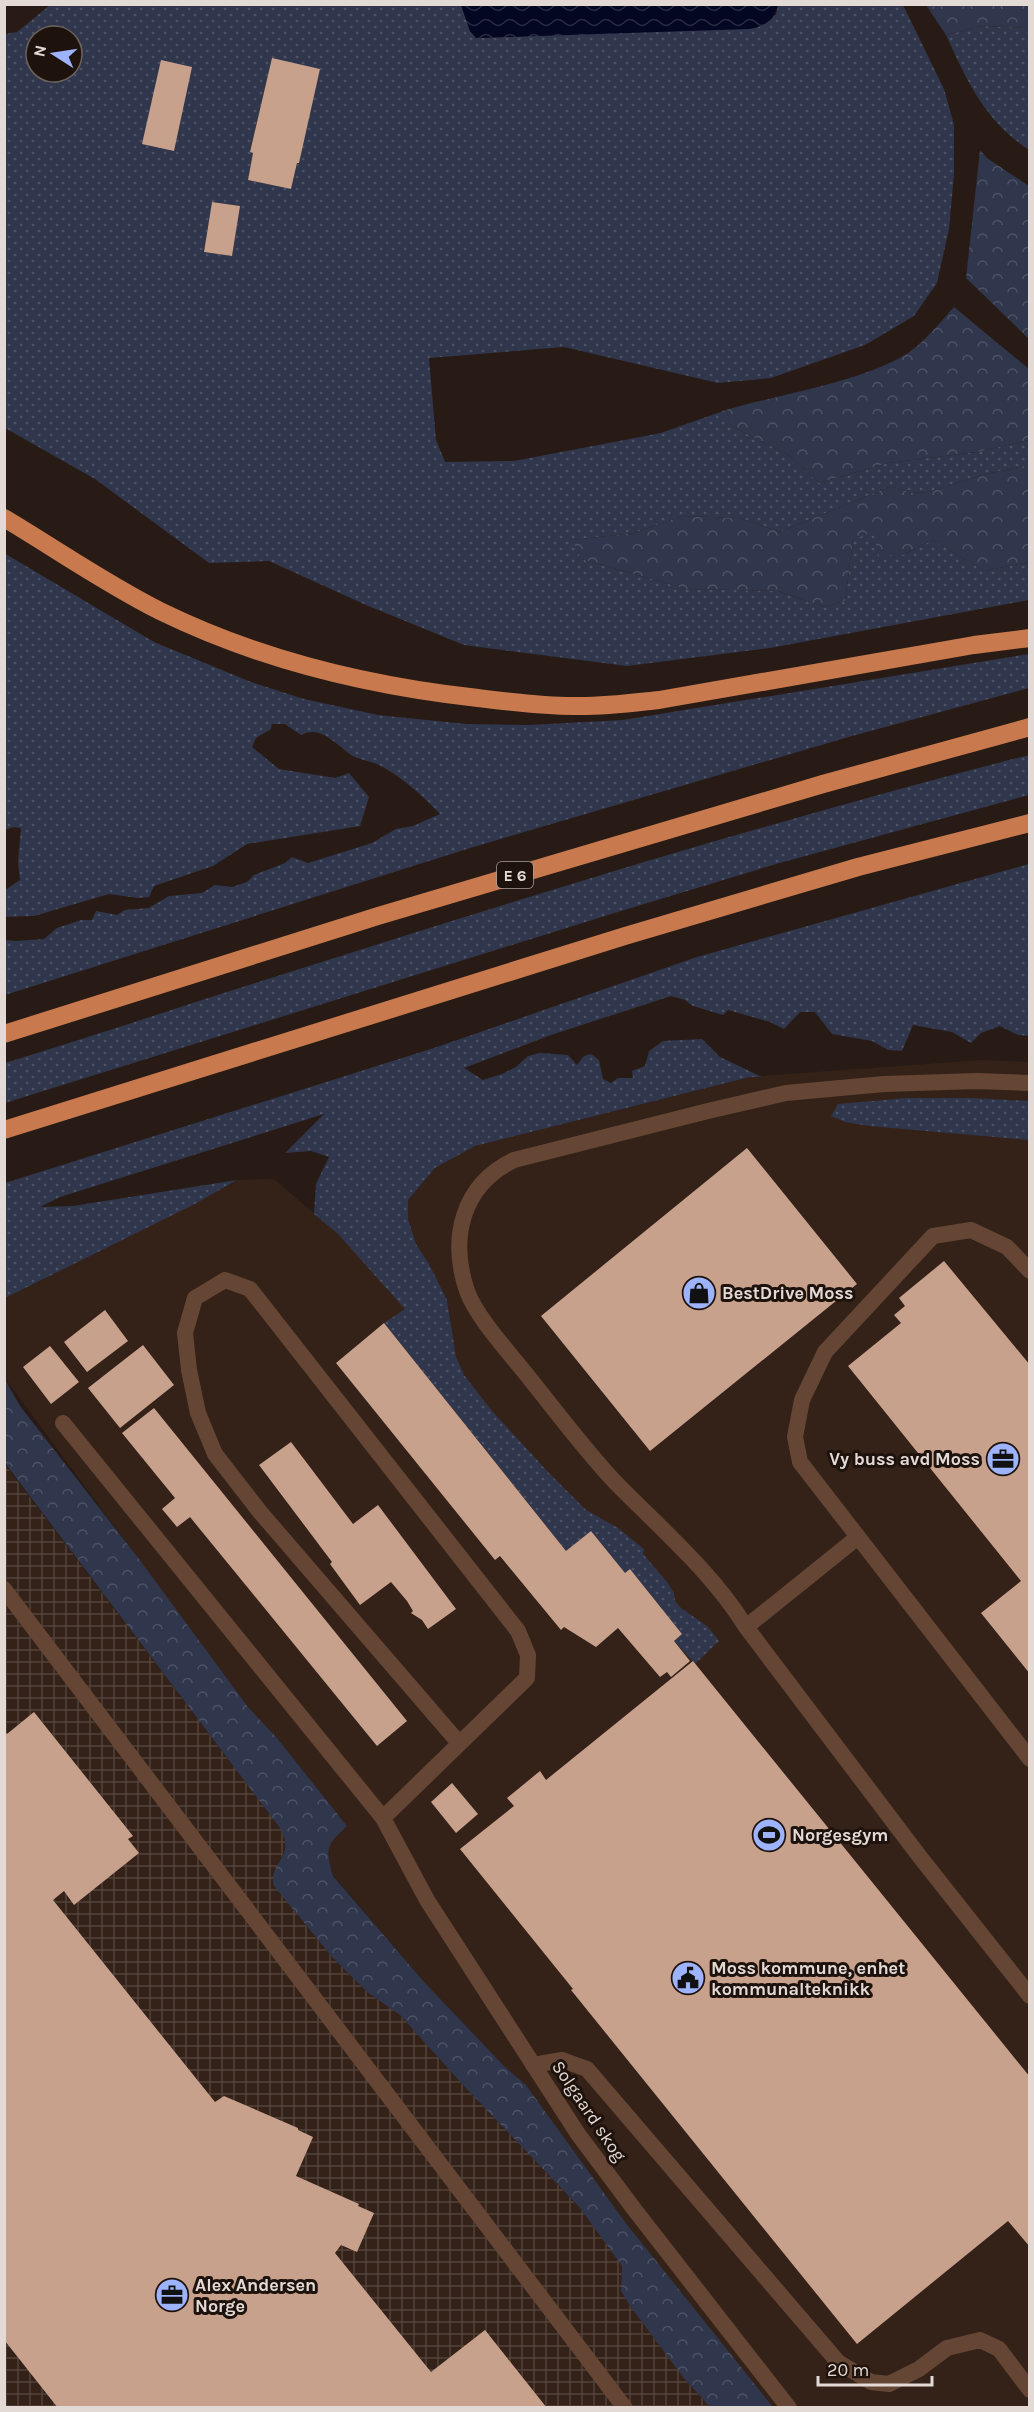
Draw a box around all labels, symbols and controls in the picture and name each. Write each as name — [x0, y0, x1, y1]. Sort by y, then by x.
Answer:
north arrow — [24, 24, 84, 84]
text: N — [29, 43, 50, 59]
road number: E 6 — [497, 862, 533, 888]
shop icon: BestDrive Moss — [681, 1275, 717, 1311]
place label: BestDrive Moss — [722, 1282, 853, 1304]
office icon: Vy buss avd Moss — [985, 1441, 1021, 1477]
place label: Vy buss avd Moss — [829, 1448, 980, 1470]
sports icon: Norgesgym — [751, 1817, 787, 1853]
place label: Norgesgym — [792, 1824, 888, 1846]
place label: Moss kommune, enhet kommunalteknikk — [711, 1957, 905, 2000]
public building icon: Moss kommune, enhet kommunalteknikk — [670, 1960, 706, 1996]
street label: Solgaard skog — [547, 2056, 631, 2166]
place label: Alex Andersen Norge — [195, 2274, 316, 2317]
office icon: Alex Andersen Norge — [154, 2277, 190, 2313]
scale bar — [818, 2349, 932, 2387]
text: 20 m — [827, 2359, 869, 2381]

